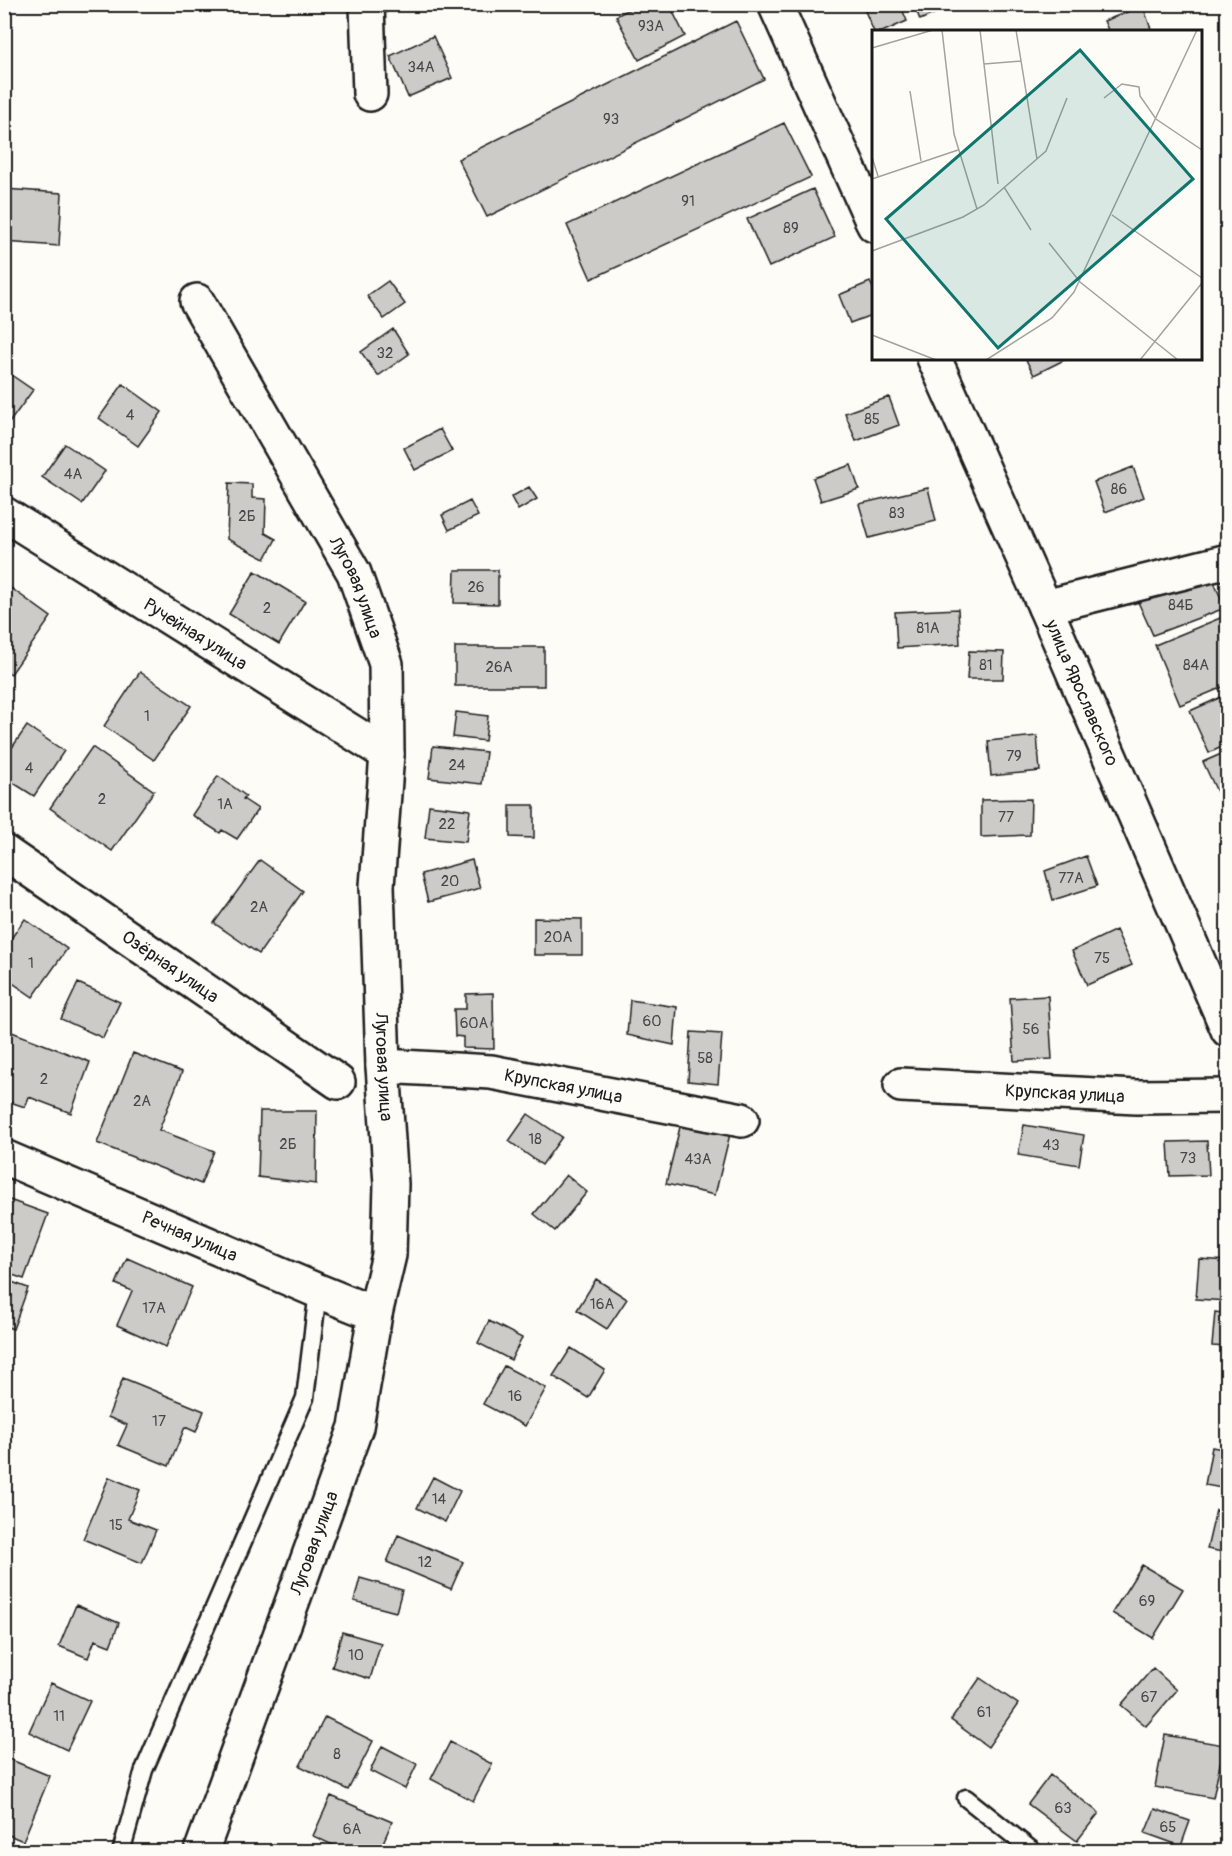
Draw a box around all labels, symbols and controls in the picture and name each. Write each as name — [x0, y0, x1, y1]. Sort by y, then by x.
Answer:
house number: 93А — [638, 17, 664, 36]
inset map — [872, 30, 1202, 360]
house number: 34А — [408, 58, 435, 77]
house number: 93 — [603, 110, 619, 129]
house number: 91 — [681, 192, 695, 211]
house number: 89 — [783, 219, 799, 238]
house number: 32 — [377, 344, 393, 363]
house number: 4 — [126, 406, 135, 425]
house number: 85 — [864, 410, 880, 429]
house number: 4А — [64, 465, 82, 484]
house number: 86 — [1111, 480, 1127, 499]
house number: 83 — [889, 504, 905, 523]
house number: 2Б — [238, 507, 256, 526]
street label: Луговая улица — [323, 532, 387, 641]
house number: 26 — [467, 578, 485, 597]
street label: Ручейная улица — [139, 593, 251, 675]
house number: 84Б — [1168, 596, 1194, 615]
house number: 2 — [263, 599, 271, 618]
street label: улица Ярославского — [1039, 615, 1124, 770]
house number: 81А — [916, 619, 940, 638]
house number: 81 — [979, 656, 993, 675]
house number: 84А — [1183, 656, 1209, 675]
house number: 26А — [486, 658, 513, 677]
house number: 1 — [144, 707, 150, 726]
house number: 79 — [1006, 747, 1022, 766]
house number: 24 — [448, 756, 466, 775]
house number: 4 — [25, 759, 34, 778]
house number: 2 — [98, 790, 106, 809]
house number: 1А — [217, 795, 233, 814]
house number: 77 — [998, 808, 1014, 827]
house number: 22 — [439, 815, 455, 834]
house number: 77А — [1058, 869, 1084, 888]
house number: 20 — [441, 872, 459, 891]
house number: 2А — [250, 898, 268, 917]
street label: Озёрная улица — [117, 925, 223, 1008]
house number: 20А — [544, 928, 572, 947]
house number: 75 — [1094, 949, 1110, 968]
house number: 1 — [28, 954, 34, 973]
street label: Луговая улица — [369, 1011, 398, 1122]
house number: 60 — [643, 1012, 661, 1031]
house number: 60А — [460, 1014, 489, 1033]
house number: 56 — [1023, 1020, 1039, 1039]
house number: 58 — [697, 1049, 713, 1068]
street label: Крупская улица — [502, 1064, 624, 1109]
house number: 2 — [40, 1070, 48, 1089]
street label: Крупская улица — [1004, 1079, 1125, 1108]
house number: 2А — [133, 1092, 151, 1111]
house number: 18 — [528, 1130, 542, 1149]
house number: 2Б — [279, 1135, 297, 1154]
house number: 43 — [1042, 1136, 1060, 1155]
house number: 73 — [1180, 1149, 1196, 1168]
house number: 43А — [685, 1150, 712, 1169]
street label: Речная улица — [138, 1206, 241, 1267]
house number: 16А — [590, 1295, 614, 1314]
house number: 17А — [142, 1299, 166, 1318]
house number: 16 — [508, 1387, 522, 1406]
house number: 17 — [152, 1412, 166, 1431]
street label: Луговая улица — [285, 1488, 344, 1599]
house number: 14 — [432, 1490, 447, 1509]
house number: 15 — [109, 1516, 123, 1535]
house number: 12 — [418, 1553, 432, 1572]
house number: 69 — [1139, 1592, 1155, 1611]
house number: 10 — [348, 1646, 364, 1665]
house number: 67 — [1141, 1688, 1157, 1707]
house number: 61 — [977, 1703, 991, 1722]
house number: 11 — [53, 1707, 65, 1726]
house number: 8 — [333, 1745, 341, 1764]
house number: 63 — [1054, 1799, 1072, 1818]
house number: 65 — [1160, 1818, 1176, 1837]
house number: 6А — [343, 1820, 361, 1839]

